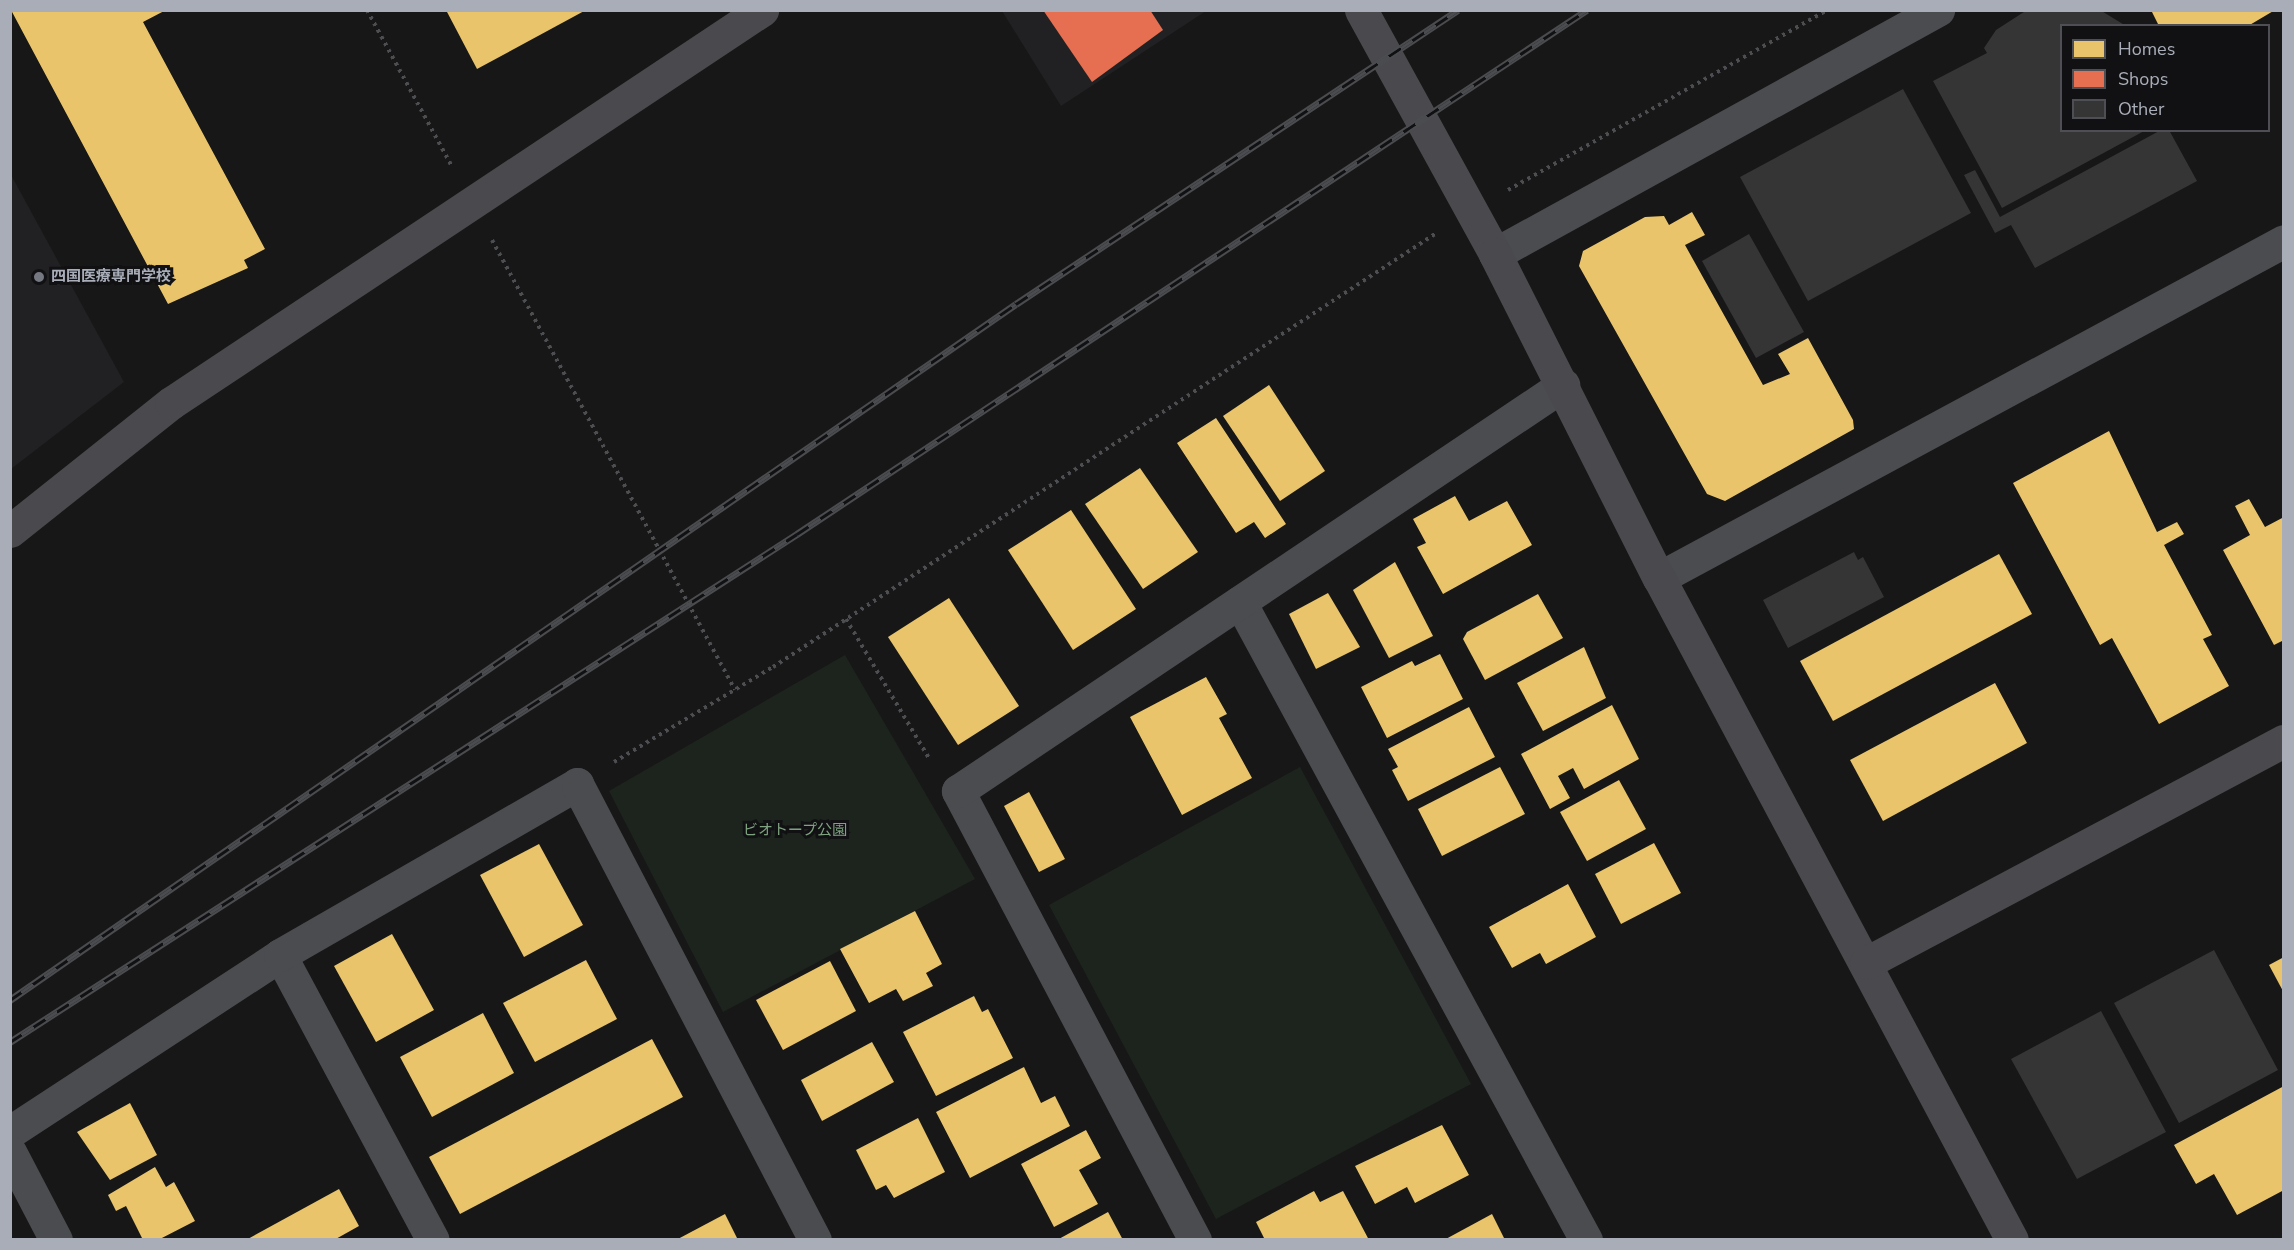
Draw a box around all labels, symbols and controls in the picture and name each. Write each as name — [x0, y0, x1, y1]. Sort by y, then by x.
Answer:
legend — [2060, 24, 2270, 132]
text: Homes — [2118, 37, 2175, 61]
text: Shops — [2118, 67, 2168, 91]
text: Other — [2118, 97, 2164, 121]
place label: 四国医療専門学校 — [51, 268, 171, 286]
marker: 四国医療専門学校 — [32, 270, 46, 284]
park label: ビオトープ公園 — [743, 822, 847, 840]

